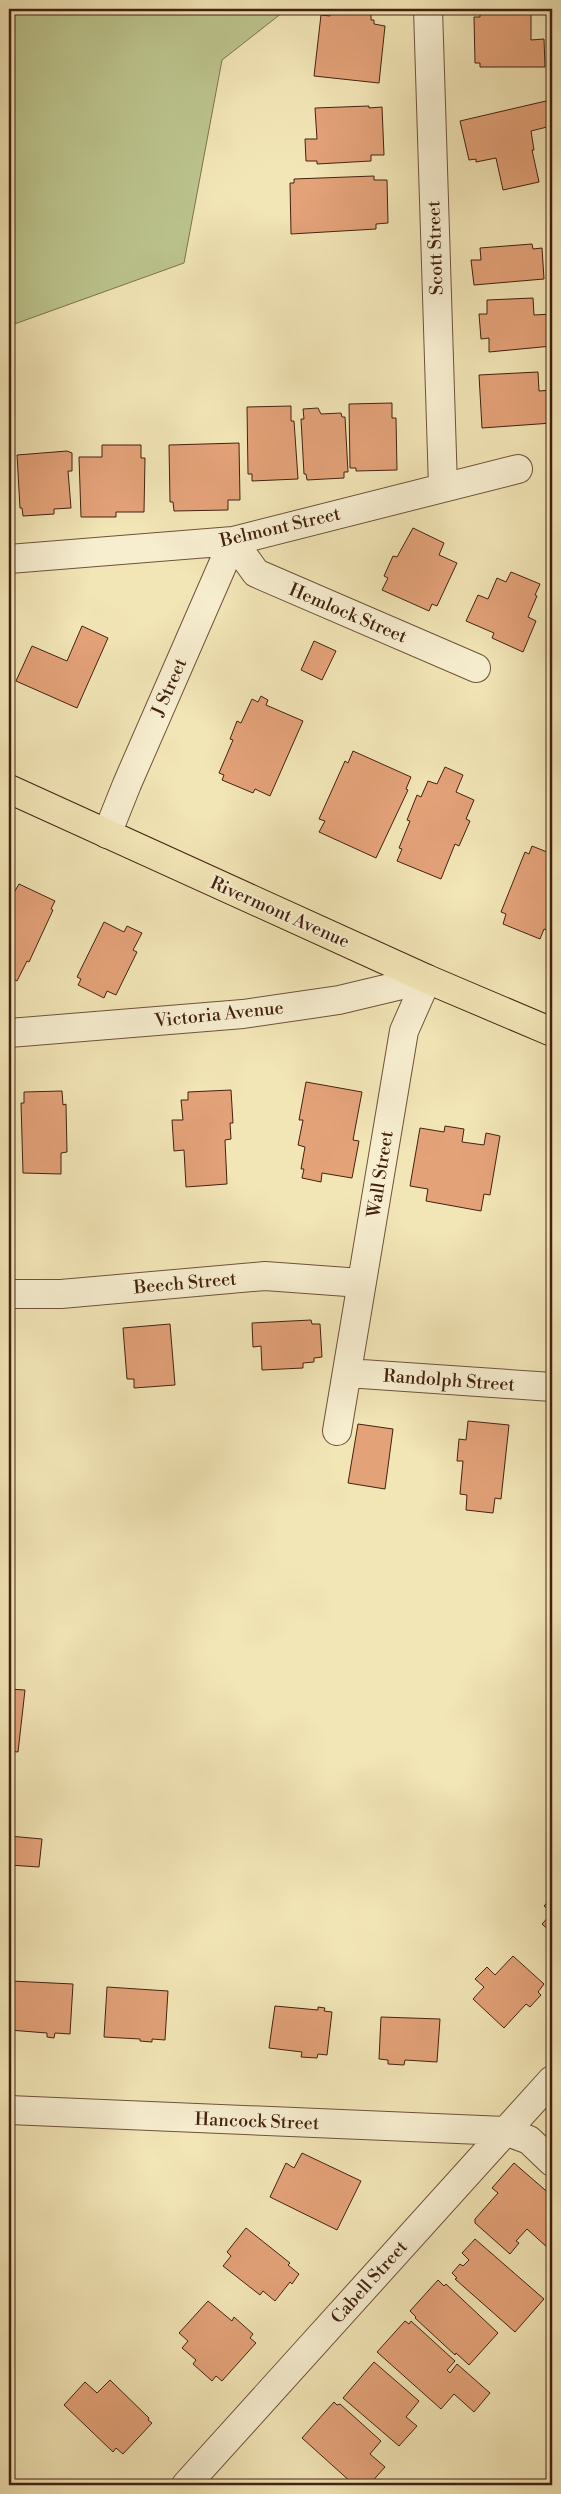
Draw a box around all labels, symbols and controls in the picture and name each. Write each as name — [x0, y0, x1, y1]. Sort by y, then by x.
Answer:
street label: Scott Street — [422, 200, 449, 296]
street label: Belmont Street — [217, 502, 343, 553]
street label: Hemlock Street — [285, 578, 411, 649]
street label: J Street — [146, 654, 193, 721]
street label: Rivermont Avenue — [206, 871, 353, 954]
street label: Victoria Avenue — [153, 996, 285, 1033]
street label: Wall Street — [362, 1128, 399, 1220]
street label: Beech Street — [132, 1267, 238, 1300]
street label: Randolph Street — [382, 1364, 516, 1397]
street label: Hancock Street — [194, 2108, 320, 2135]
street label: Cabell Street — [326, 2236, 413, 2329]

